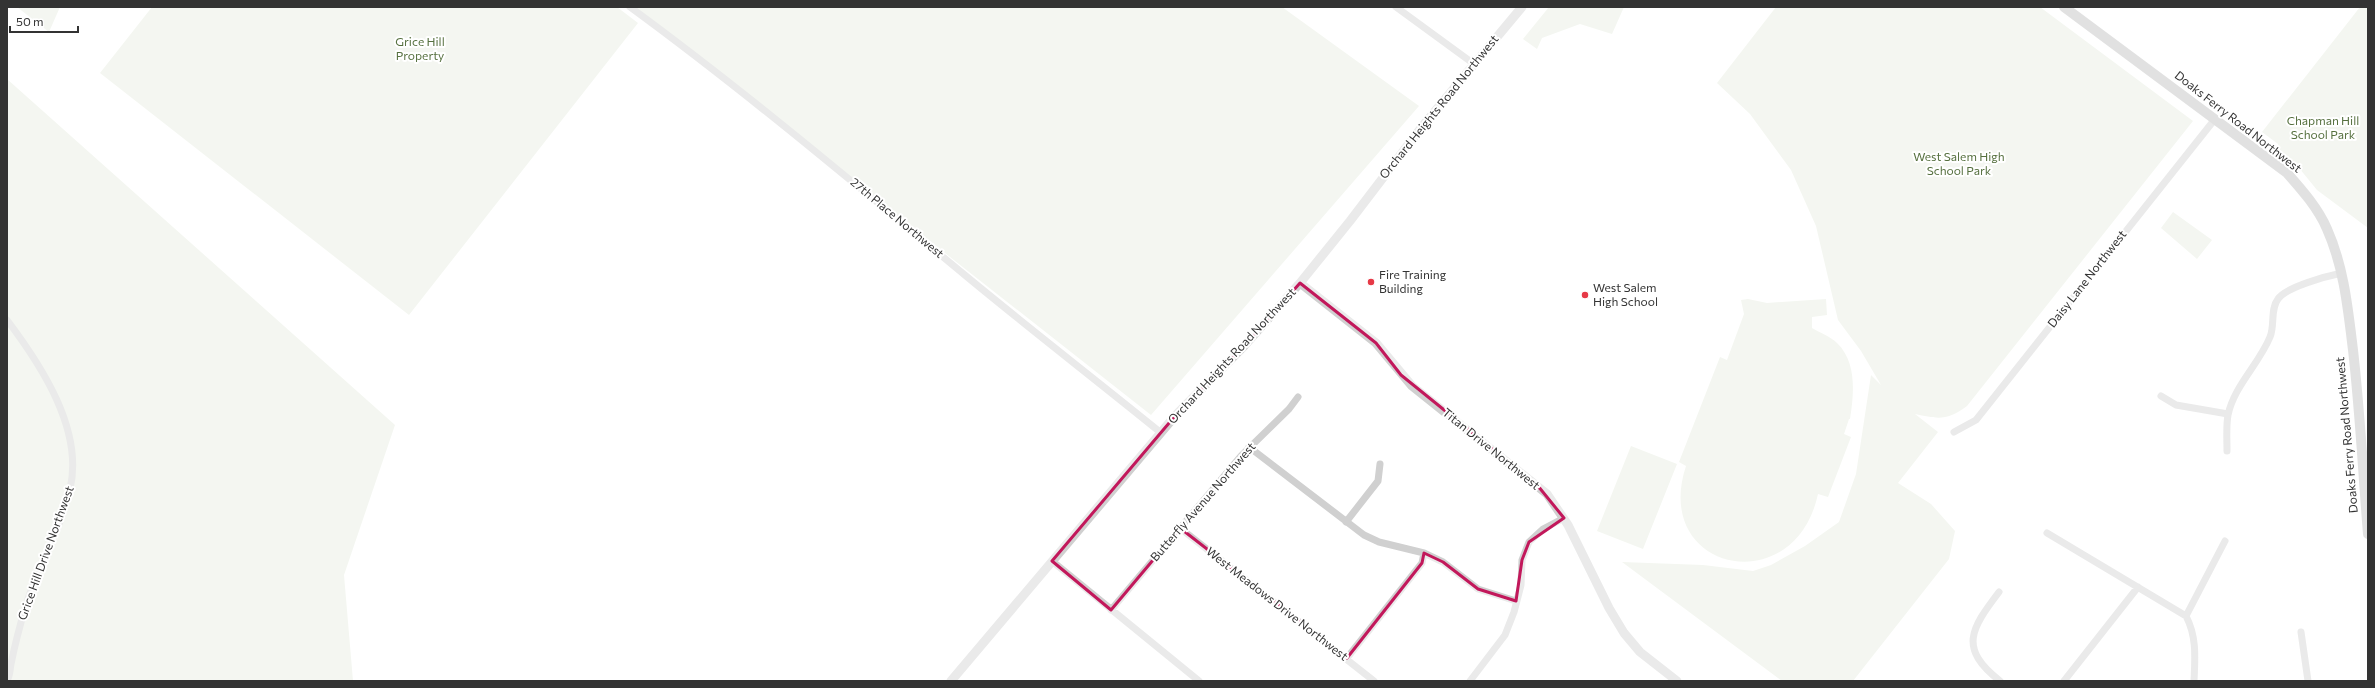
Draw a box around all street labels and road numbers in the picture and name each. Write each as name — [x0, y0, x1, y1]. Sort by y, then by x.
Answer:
street label: Orchard Heights Road Northwest — [1376, 32, 1501, 181]
street label: Doaks Ferry Road Northwest — [2173, 67, 2305, 175]
street label: 27th Place Northwest — [848, 174, 947, 260]
street label: Daisy Lane Northwest — [2044, 227, 2129, 330]
street label: Orchard Heights Road Northwest — [1164, 284, 1298, 426]
street label: Doaks Ferry Road Northwest — [2332, 356, 2360, 514]
street label: Titan Drive Northwest — [1440, 405, 1543, 492]
street label: Butterfly Avenue Northwest — [1147, 439, 1258, 564]
street label: Grice Hill Drive Northwest — [14, 484, 76, 622]
street label: West Meadows Drive Northwest — [1204, 544, 1351, 663]

